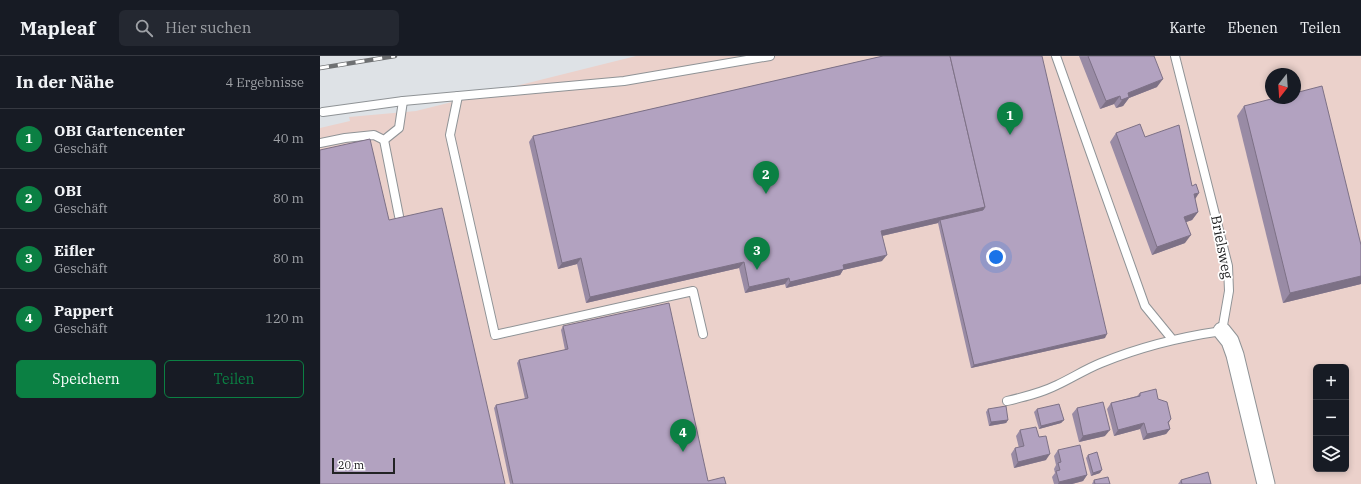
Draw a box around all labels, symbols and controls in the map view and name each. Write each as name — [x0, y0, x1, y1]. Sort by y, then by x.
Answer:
search box — [119, 10, 399, 46]
text: Mapleaf — [20, 16, 95, 40]
icon: search — [133, 17, 155, 39]
text: Hier suchen — [165, 18, 251, 37]
text: Karte — [1169, 19, 1206, 37]
text: Ebenen — [1228, 19, 1278, 37]
text: Teilen — [1300, 19, 1341, 37]
north arrow — [1265, 68, 1301, 104]
text: In der Nähe — [16, 71, 114, 93]
text: 4 Ergebnisse — [225, 74, 304, 91]
pin: 1 — [997, 102, 1023, 135]
text: OBI Gartencenter — [54, 121, 185, 140]
text: 1 — [25, 130, 33, 147]
text: 40 m — [273, 130, 304, 147]
text: Geschäft — [54, 140, 108, 157]
pin: 2 — [753, 161, 779, 194]
text: OBI — [54, 181, 82, 200]
text: 2 — [25, 190, 33, 207]
text: 80 m — [273, 190, 304, 207]
text: Geschäft — [54, 200, 108, 217]
street label: Brielsweg — [1207, 214, 1237, 281]
pin: 3 — [744, 237, 770, 270]
text: Eifler — [54, 241, 95, 260]
your location — [986, 247, 1006, 267]
text: 3 — [25, 250, 33, 267]
text: 80 m — [273, 250, 304, 267]
text: Geschäft — [54, 260, 108, 277]
text: Pappert — [54, 301, 113, 320]
text: 4 — [25, 310, 33, 327]
text: 120 m — [265, 310, 304, 327]
text: Geschäft — [54, 320, 108, 337]
button: Speichern — [16, 360, 156, 398]
button: Teilen — [164, 360, 304, 398]
map controls — [1313, 364, 1349, 472]
button: + — [1313, 364, 1349, 400]
button: − — [1313, 400, 1349, 436]
pin: 4 — [670, 419, 696, 452]
button: layers — [1313, 436, 1349, 472]
scale bar — [332, 456, 395, 475]
text: 20 m — [338, 458, 364, 472]

